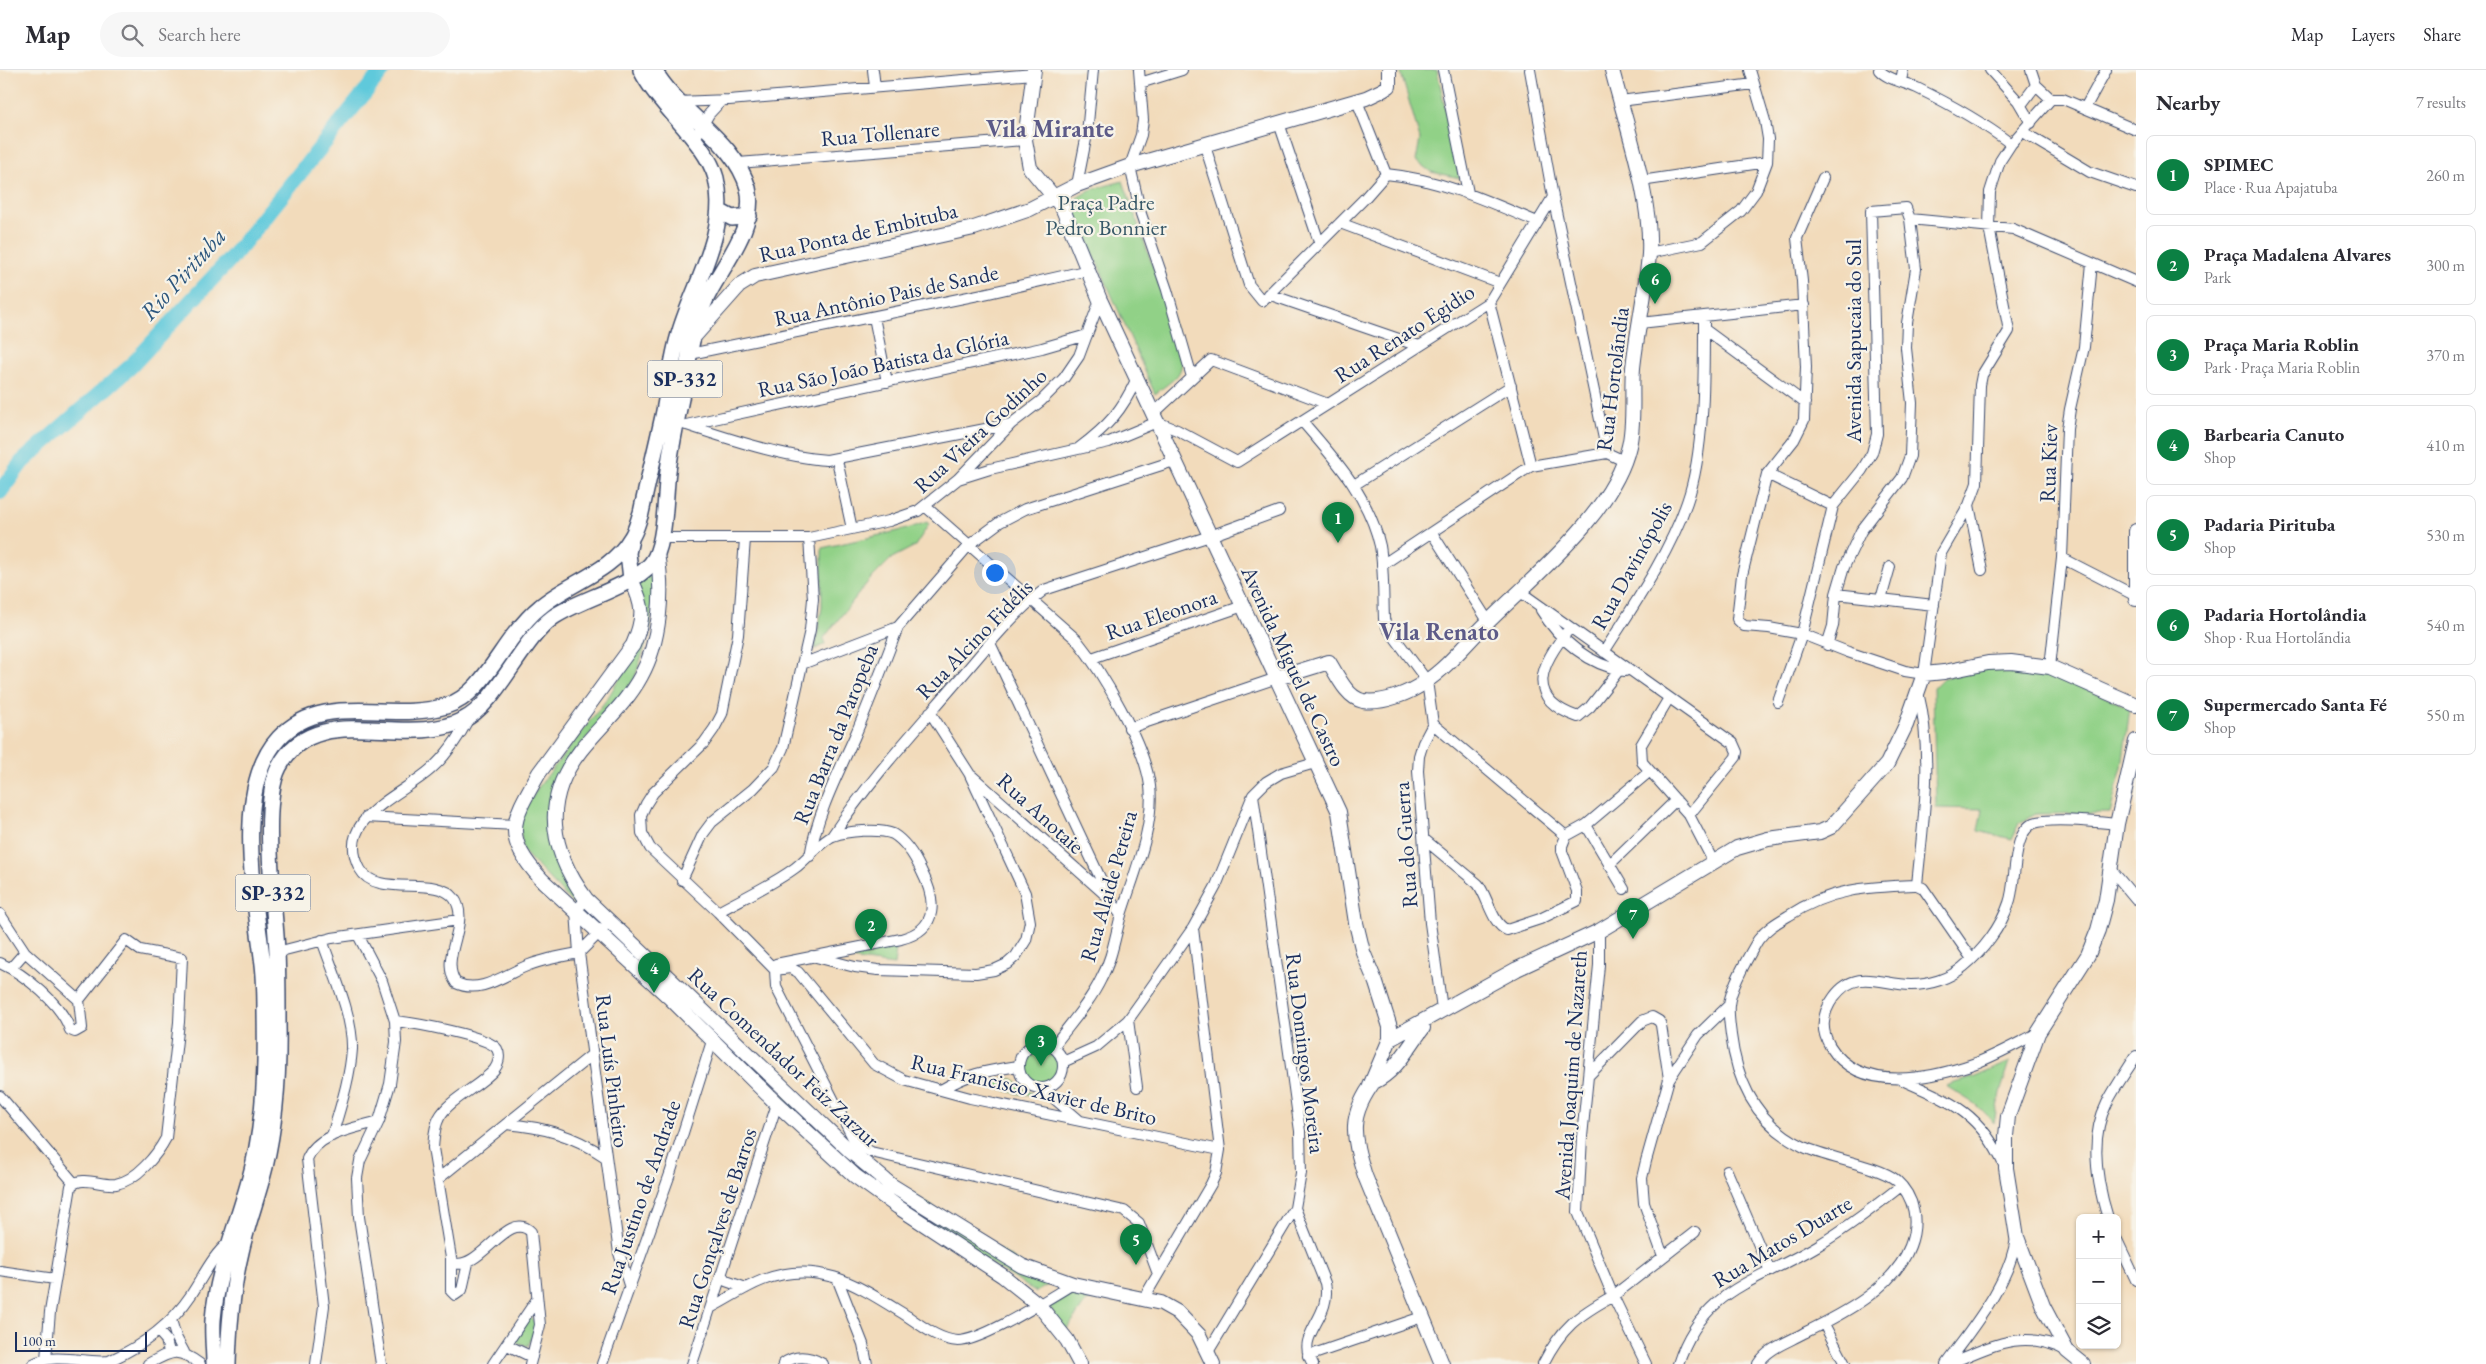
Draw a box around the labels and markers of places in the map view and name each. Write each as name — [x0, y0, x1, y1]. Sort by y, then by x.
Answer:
pin: 6 — [1639, 263, 1671, 304]
pin: 1 — [1322, 502, 1354, 543]
pin: 7 — [1617, 898, 1649, 939]
pin: 2 — [855, 909, 887, 950]
pin: 4 — [638, 952, 670, 993]
pin: 3 — [1025, 1025, 1057, 1066]
pin: 5 — [1120, 1224, 1152, 1265]

